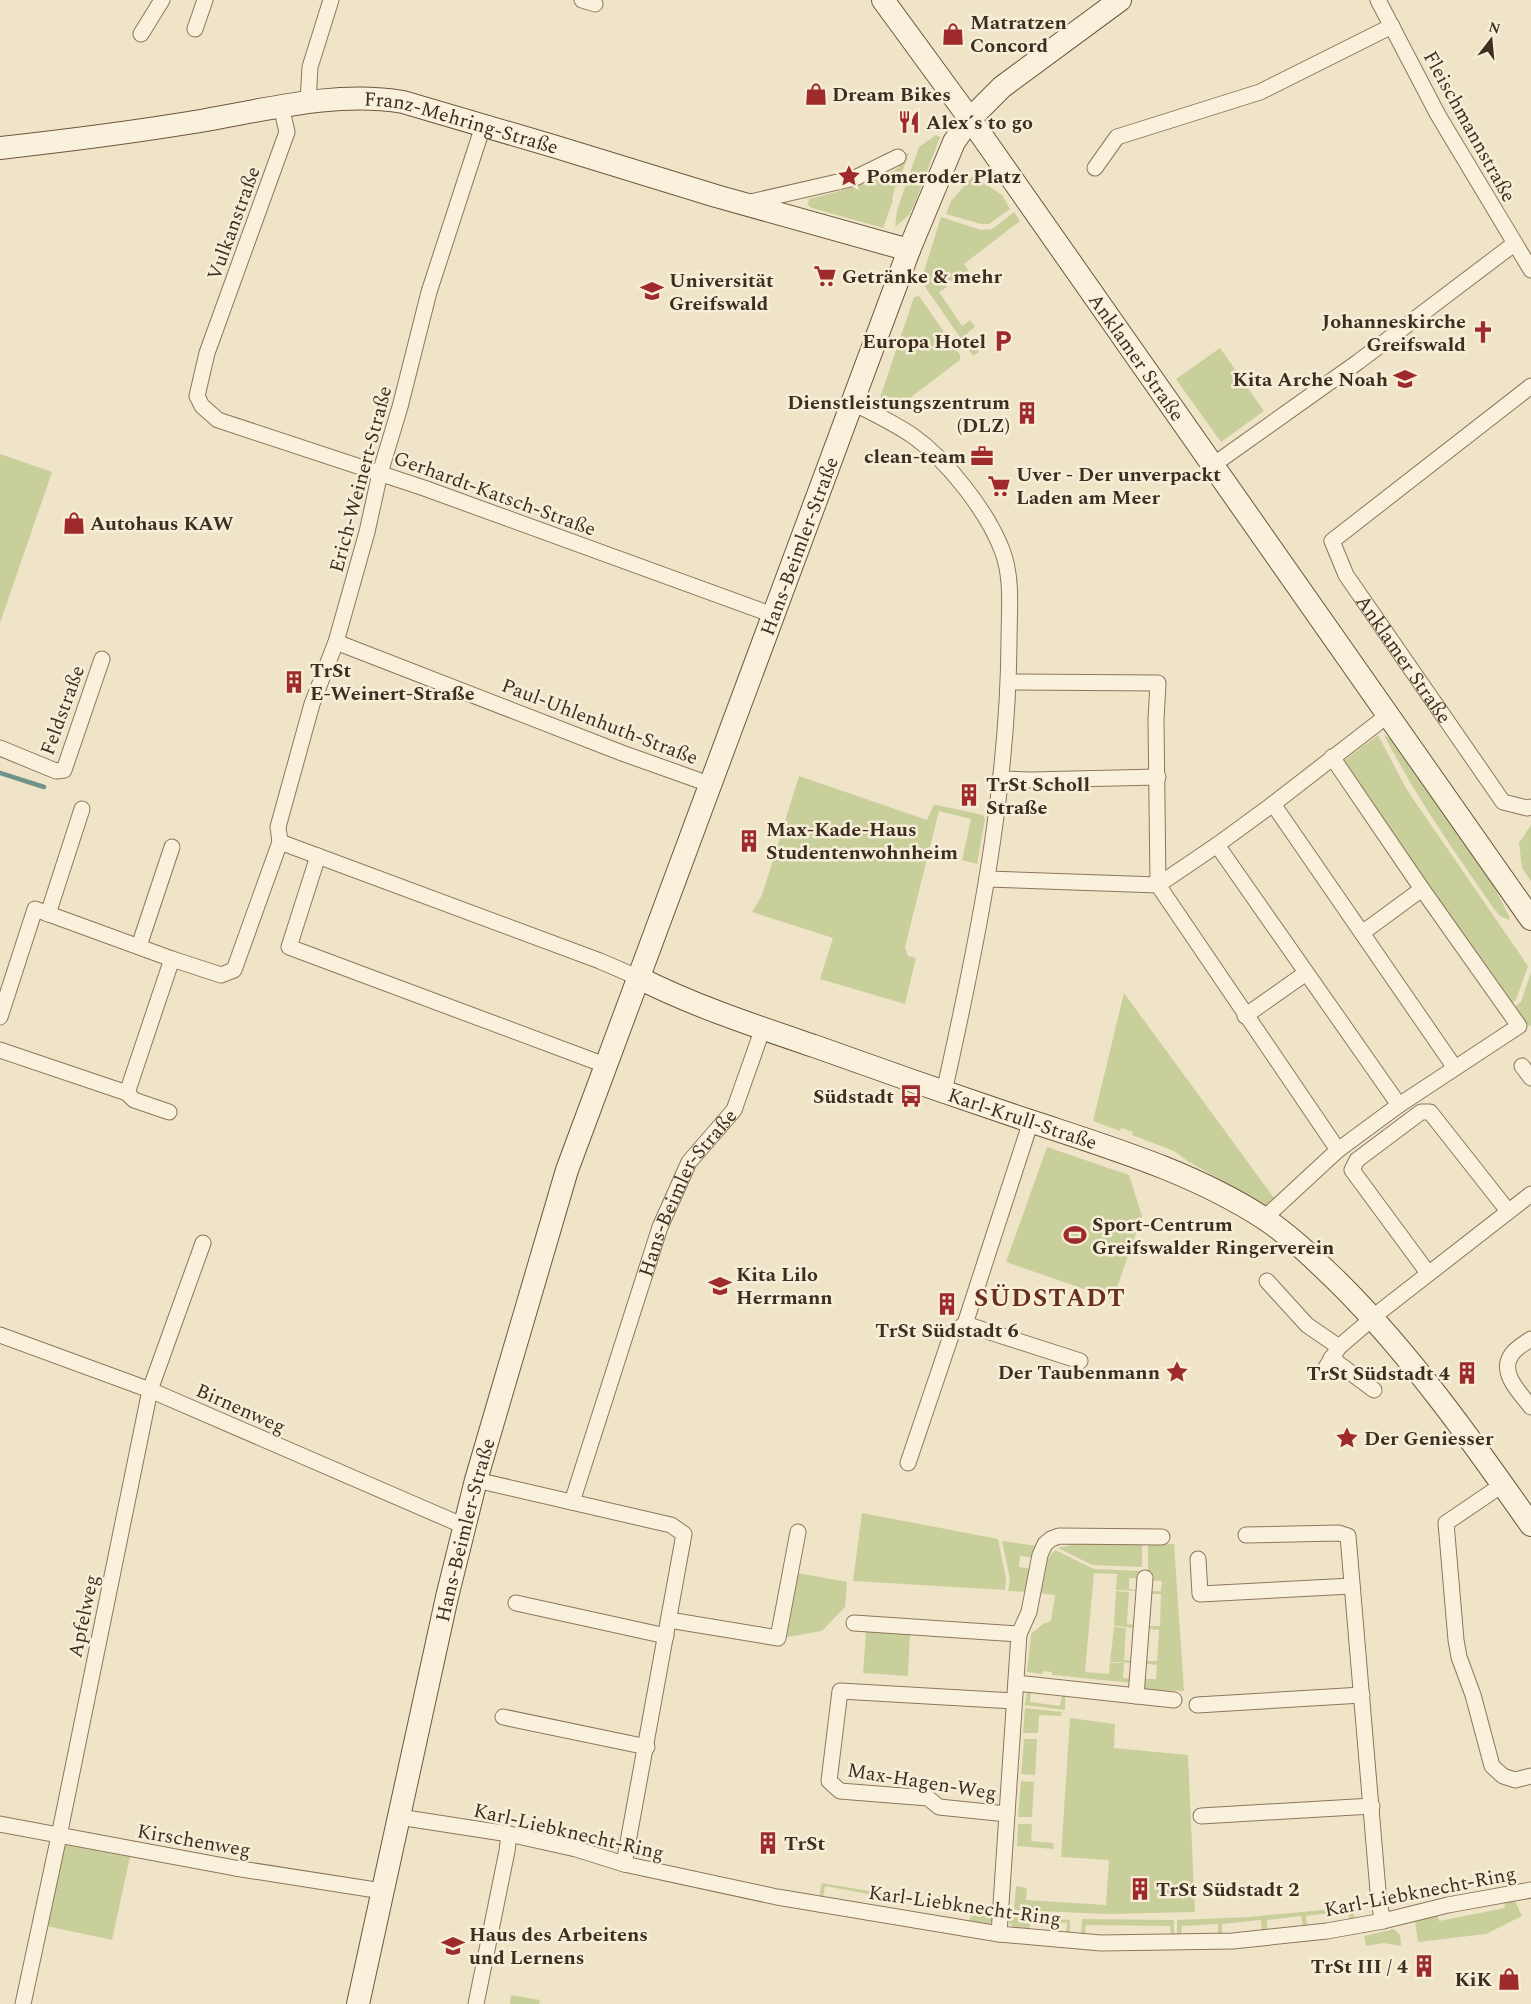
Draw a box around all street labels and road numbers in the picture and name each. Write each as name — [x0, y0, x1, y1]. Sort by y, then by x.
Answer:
street label: Fleischmannstraße — [1415, 45, 1523, 208]
street label: Franz-Mehring-Straße — [363, 85, 562, 163]
street label: Vulkanstraße — [199, 162, 268, 284]
street label: Anklamer Straße — [1080, 287, 1192, 428]
street label: Erich-Weinert-Straße — [322, 383, 400, 576]
street label: Gerhardt-Katsch-Straße — [389, 443, 600, 545]
street label: Hans-Beimler-Straße — [753, 453, 847, 640]
street label: Anklamer Straße — [1348, 589, 1458, 730]
street label: Feldstraße — [33, 661, 93, 760]
street label: Paul-Uhlenhuth-Straße — [497, 671, 702, 773]
street label: Karl-Krull-Straße — [944, 1080, 1101, 1158]
street label: Hans-Beimler-Straße — [631, 1103, 745, 1281]
street label: Birnenweg — [191, 1376, 290, 1442]
street label: Hans-Beimler-Straße — [428, 1435, 504, 1625]
street label: Apfelweg — [61, 1572, 107, 1661]
street label: Max-Hagen-Weg — [845, 1755, 999, 1809]
street label: Karl-Liebknecht-Ring — [471, 1795, 667, 1868]
street label: Kirschenweg — [135, 1816, 253, 1866]
street label: Karl-Liebknecht-Ring — [1322, 1859, 1519, 1925]
street label: Karl-Liebknecht-Ring — [866, 1878, 1063, 1934]

